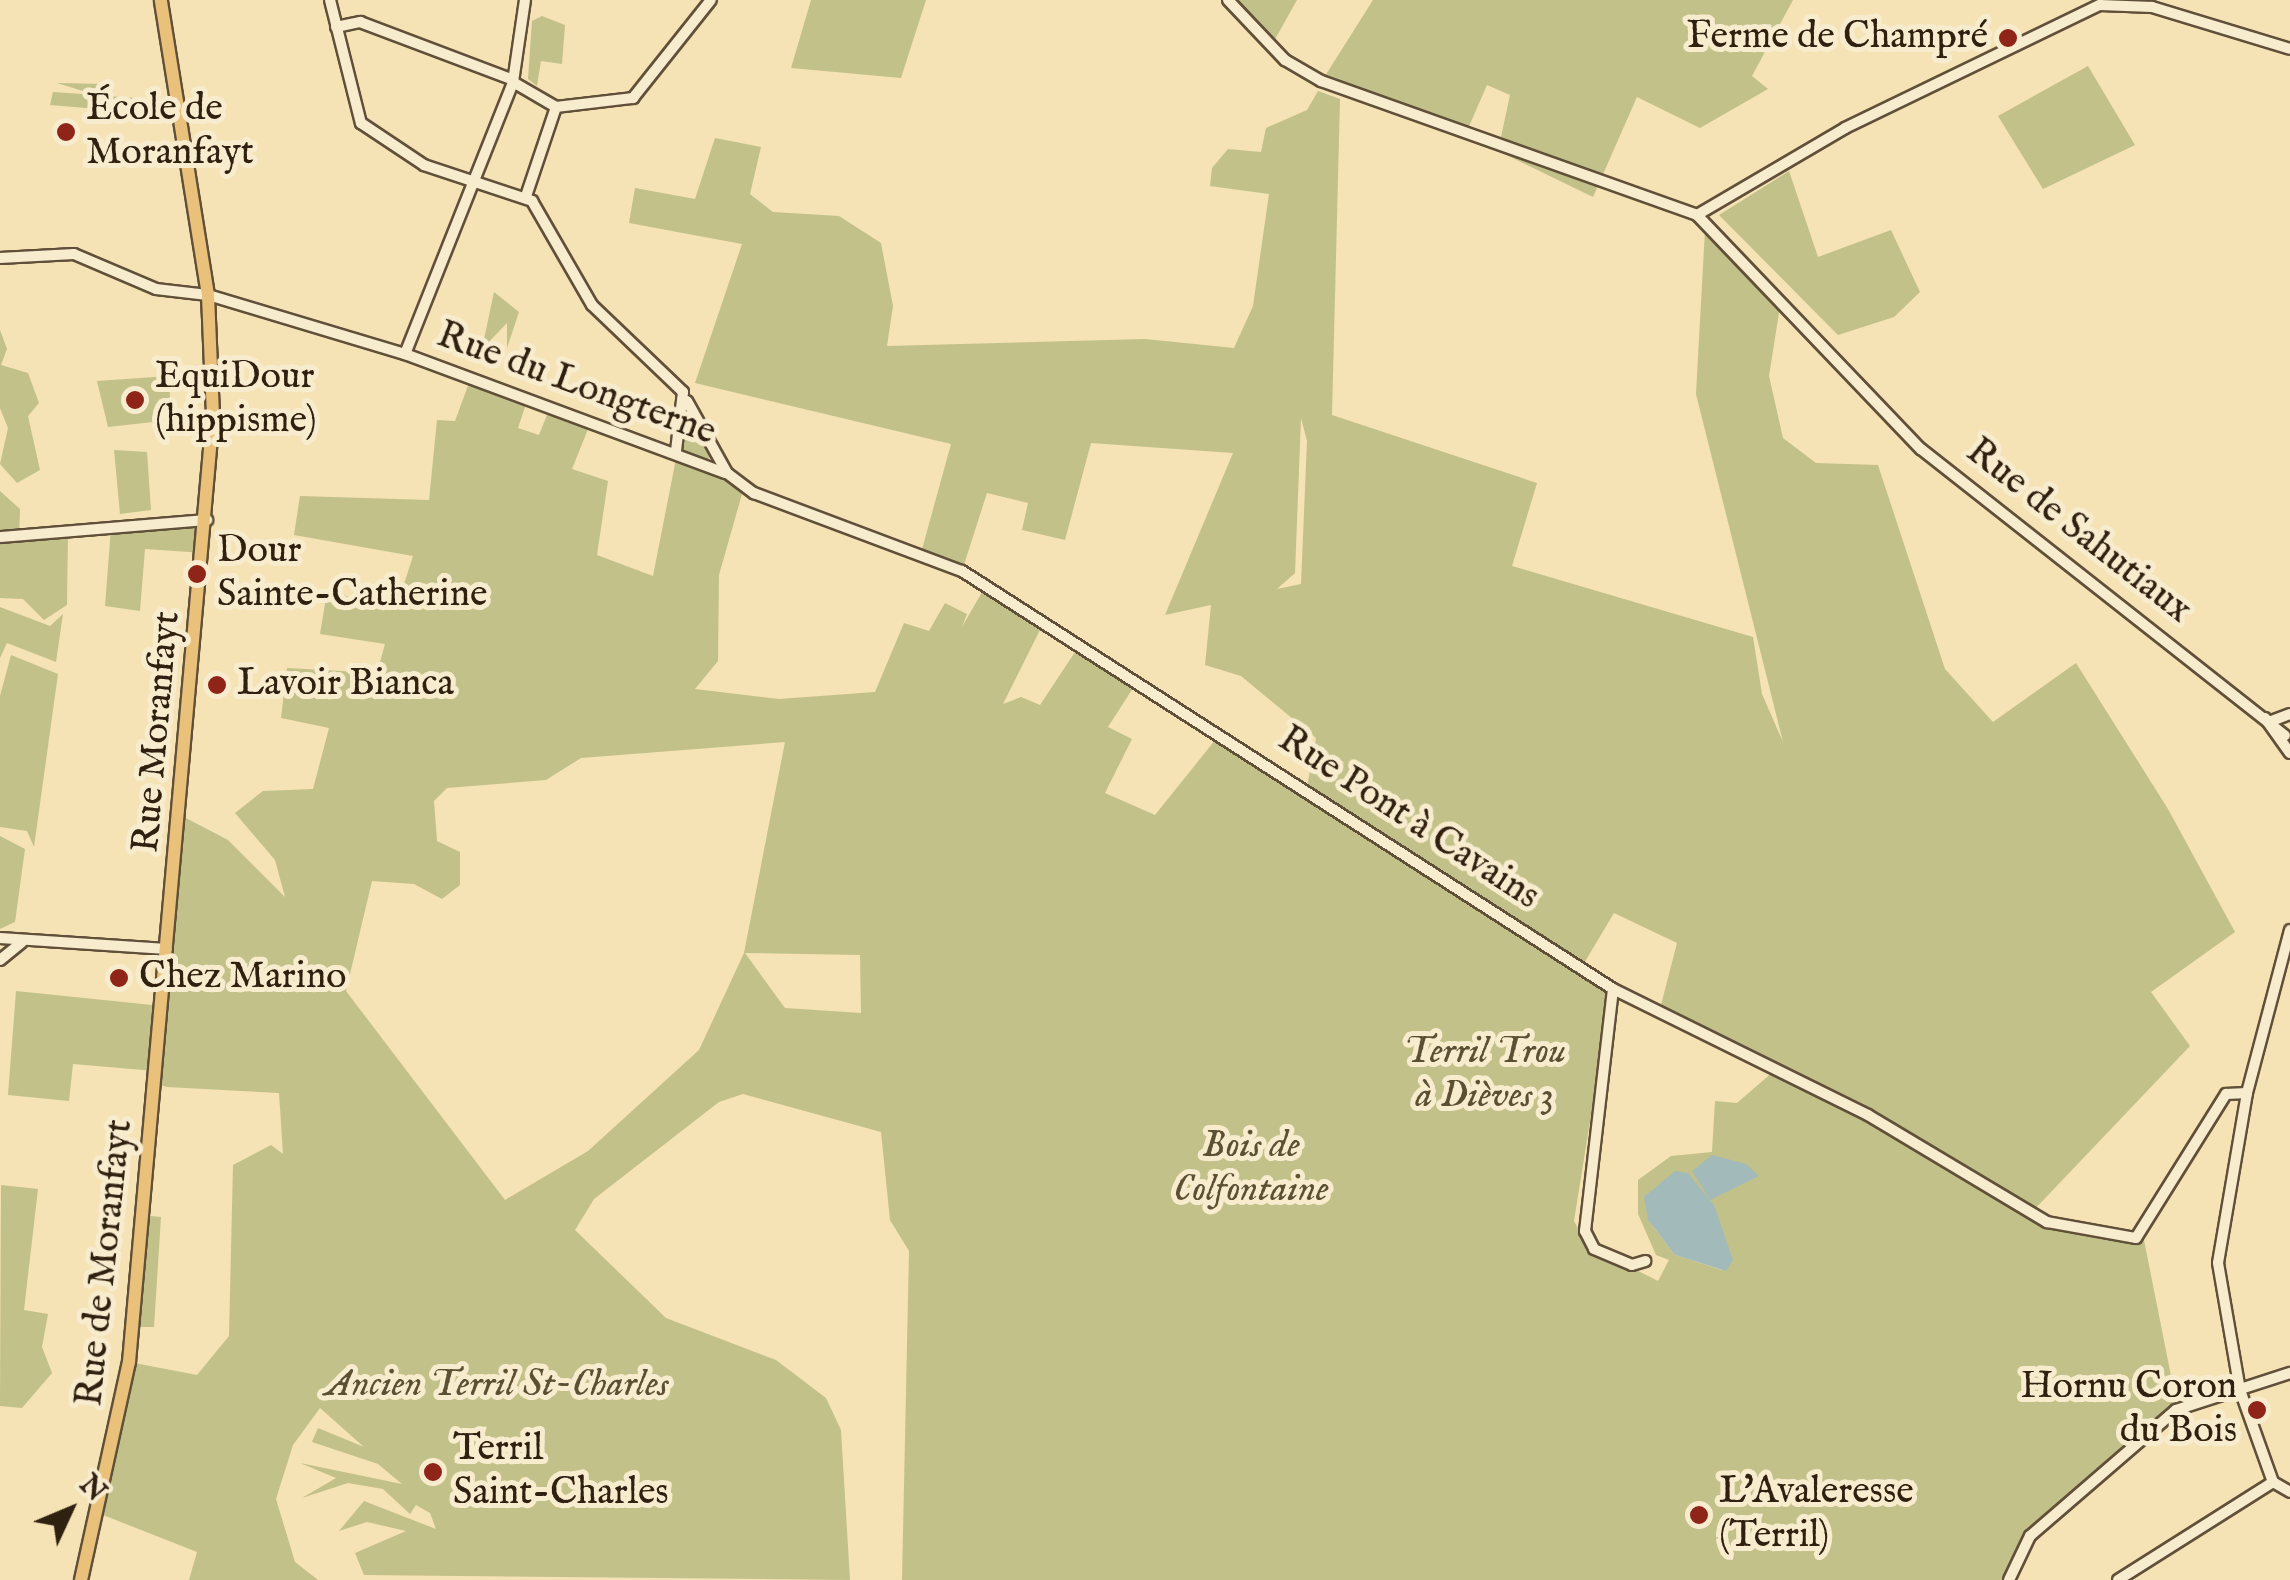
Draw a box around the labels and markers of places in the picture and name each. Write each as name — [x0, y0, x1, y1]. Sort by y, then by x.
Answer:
place label: Ferme de Champré — [1687, 15, 1988, 61]
marker: Ferme de Champré — [1997, 27, 2019, 49]
place label: École de Moranfayt — [86, 87, 254, 176]
marker: École de Moranfayt — [55, 121, 77, 143]
place label: EquiDour (hippisme) — [155, 355, 317, 444]
marker: EquiDour (hippisme) — [124, 389, 146, 411]
place label: Dour Sainte-Catherine — [217, 529, 487, 618]
marker: Dour Sainte-Catherine — [186, 563, 208, 585]
place label: Lavoir Bianca — [237, 662, 454, 708]
marker: Lavoir Bianca — [206, 674, 228, 696]
place label: Chez Marino — [139, 955, 347, 1001]
marker: Chez Marino — [108, 967, 130, 989]
place label: Hornu Coron du Bois — [2021, 1365, 2237, 1455]
marker: Hornu Coron du Bois — [2246, 1399, 2268, 1421]
place label: Terril Saint-Charles — [453, 1427, 669, 1516]
marker: Terril Saint-Charles — [422, 1461, 444, 1483]
place label: L'Avaleresse (Terril) — [1719, 1470, 1914, 1560]
marker: L'Avaleresse (Terril) — [1688, 1504, 1710, 1526]

